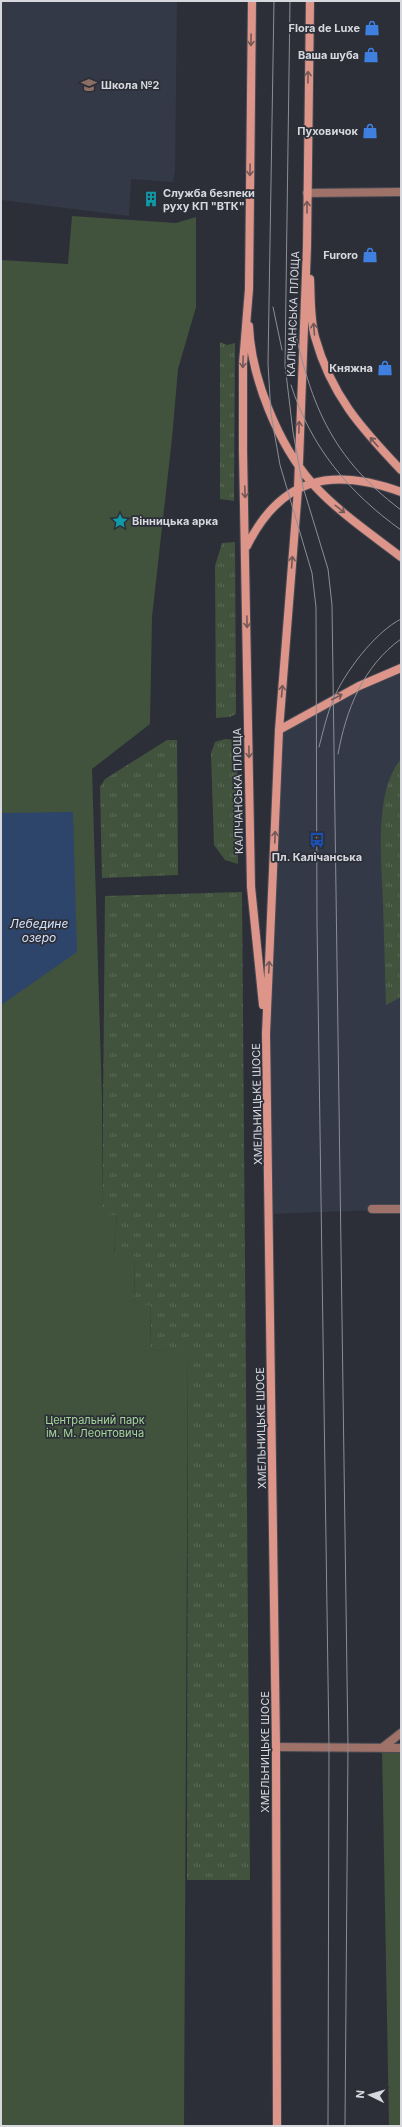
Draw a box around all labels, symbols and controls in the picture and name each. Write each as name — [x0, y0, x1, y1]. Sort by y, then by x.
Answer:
shop icon: Flora de Luxe — [363, 19, 381, 37]
place label: Flora de Luxe — [289, 21, 360, 35]
one-way arrow — [247, 33, 255, 46]
shop icon: Ваша шуба — [362, 46, 380, 64]
place label: Ваша шуба — [298, 48, 359, 62]
one-way arrow — [305, 71, 312, 84]
school or university icon: Школа №2 — [80, 76, 98, 94]
place label: Школа №2 — [101, 78, 160, 92]
shop icon: Пуховичок — [361, 122, 379, 140]
place label: Пуховичок — [297, 124, 359, 138]
one-way arrow — [246, 163, 254, 176]
place label: Служба безпеки руху КП "ВТК" — [163, 186, 255, 213]
building icon: Служба безпеки руху КП "ВТК" — [142, 190, 160, 208]
one-way arrow — [303, 201, 311, 214]
shop icon: Furoro — [361, 246, 379, 264]
place label: Furoro — [323, 248, 358, 262]
street label: КАЛІЧАНСЬКА ПЛОЩА — [284, 250, 302, 377]
one-way arrow — [310, 323, 318, 336]
one-way arrow — [240, 355, 247, 368]
shop icon: Княжна — [376, 359, 394, 377]
place label: Княжна — [329, 361, 373, 375]
one-way arrow — [296, 421, 303, 434]
one-way arrow — [369, 436, 378, 447]
one-way arrow — [241, 485, 248, 498]
one-way arrow — [335, 505, 346, 514]
place icon: Вінницька арка — [111, 512, 129, 530]
place label: Вінницька арка — [132, 514, 218, 528]
one-way arrow — [289, 556, 296, 569]
one-way arrow — [243, 615, 251, 628]
one-way arrow — [279, 685, 286, 698]
one-way arrow — [331, 693, 343, 700]
street label: КАЛІЧАНСЬКА ПЛОЩА — [230, 727, 246, 854]
one-way arrow — [245, 745, 253, 758]
one-way arrow — [271, 831, 278, 844]
bus stop icon: Пл. Калічанська — [308, 831, 326, 849]
place label: Пл. Калічанська — [272, 850, 362, 864]
water label: Лебедине озеро — [10, 916, 68, 945]
one-way arrow — [266, 961, 273, 974]
street label: ХМЕЛЬНИЦЬКЕ ШОСЕ — [249, 1043, 265, 1165]
street label: ХМЕЛЬНИЦЬКЕ ШОСЕ — [253, 1367, 269, 1489]
park label: Центральний парк ім. М. Леонтовича — [45, 1413, 145, 1440]
street label: ХМЕЛЬНИЦЬКЕ ШОСЕ — [258, 1691, 272, 1813]
north arrow — [350, 2075, 390, 2115]
text: N — [353, 2089, 367, 2099]

